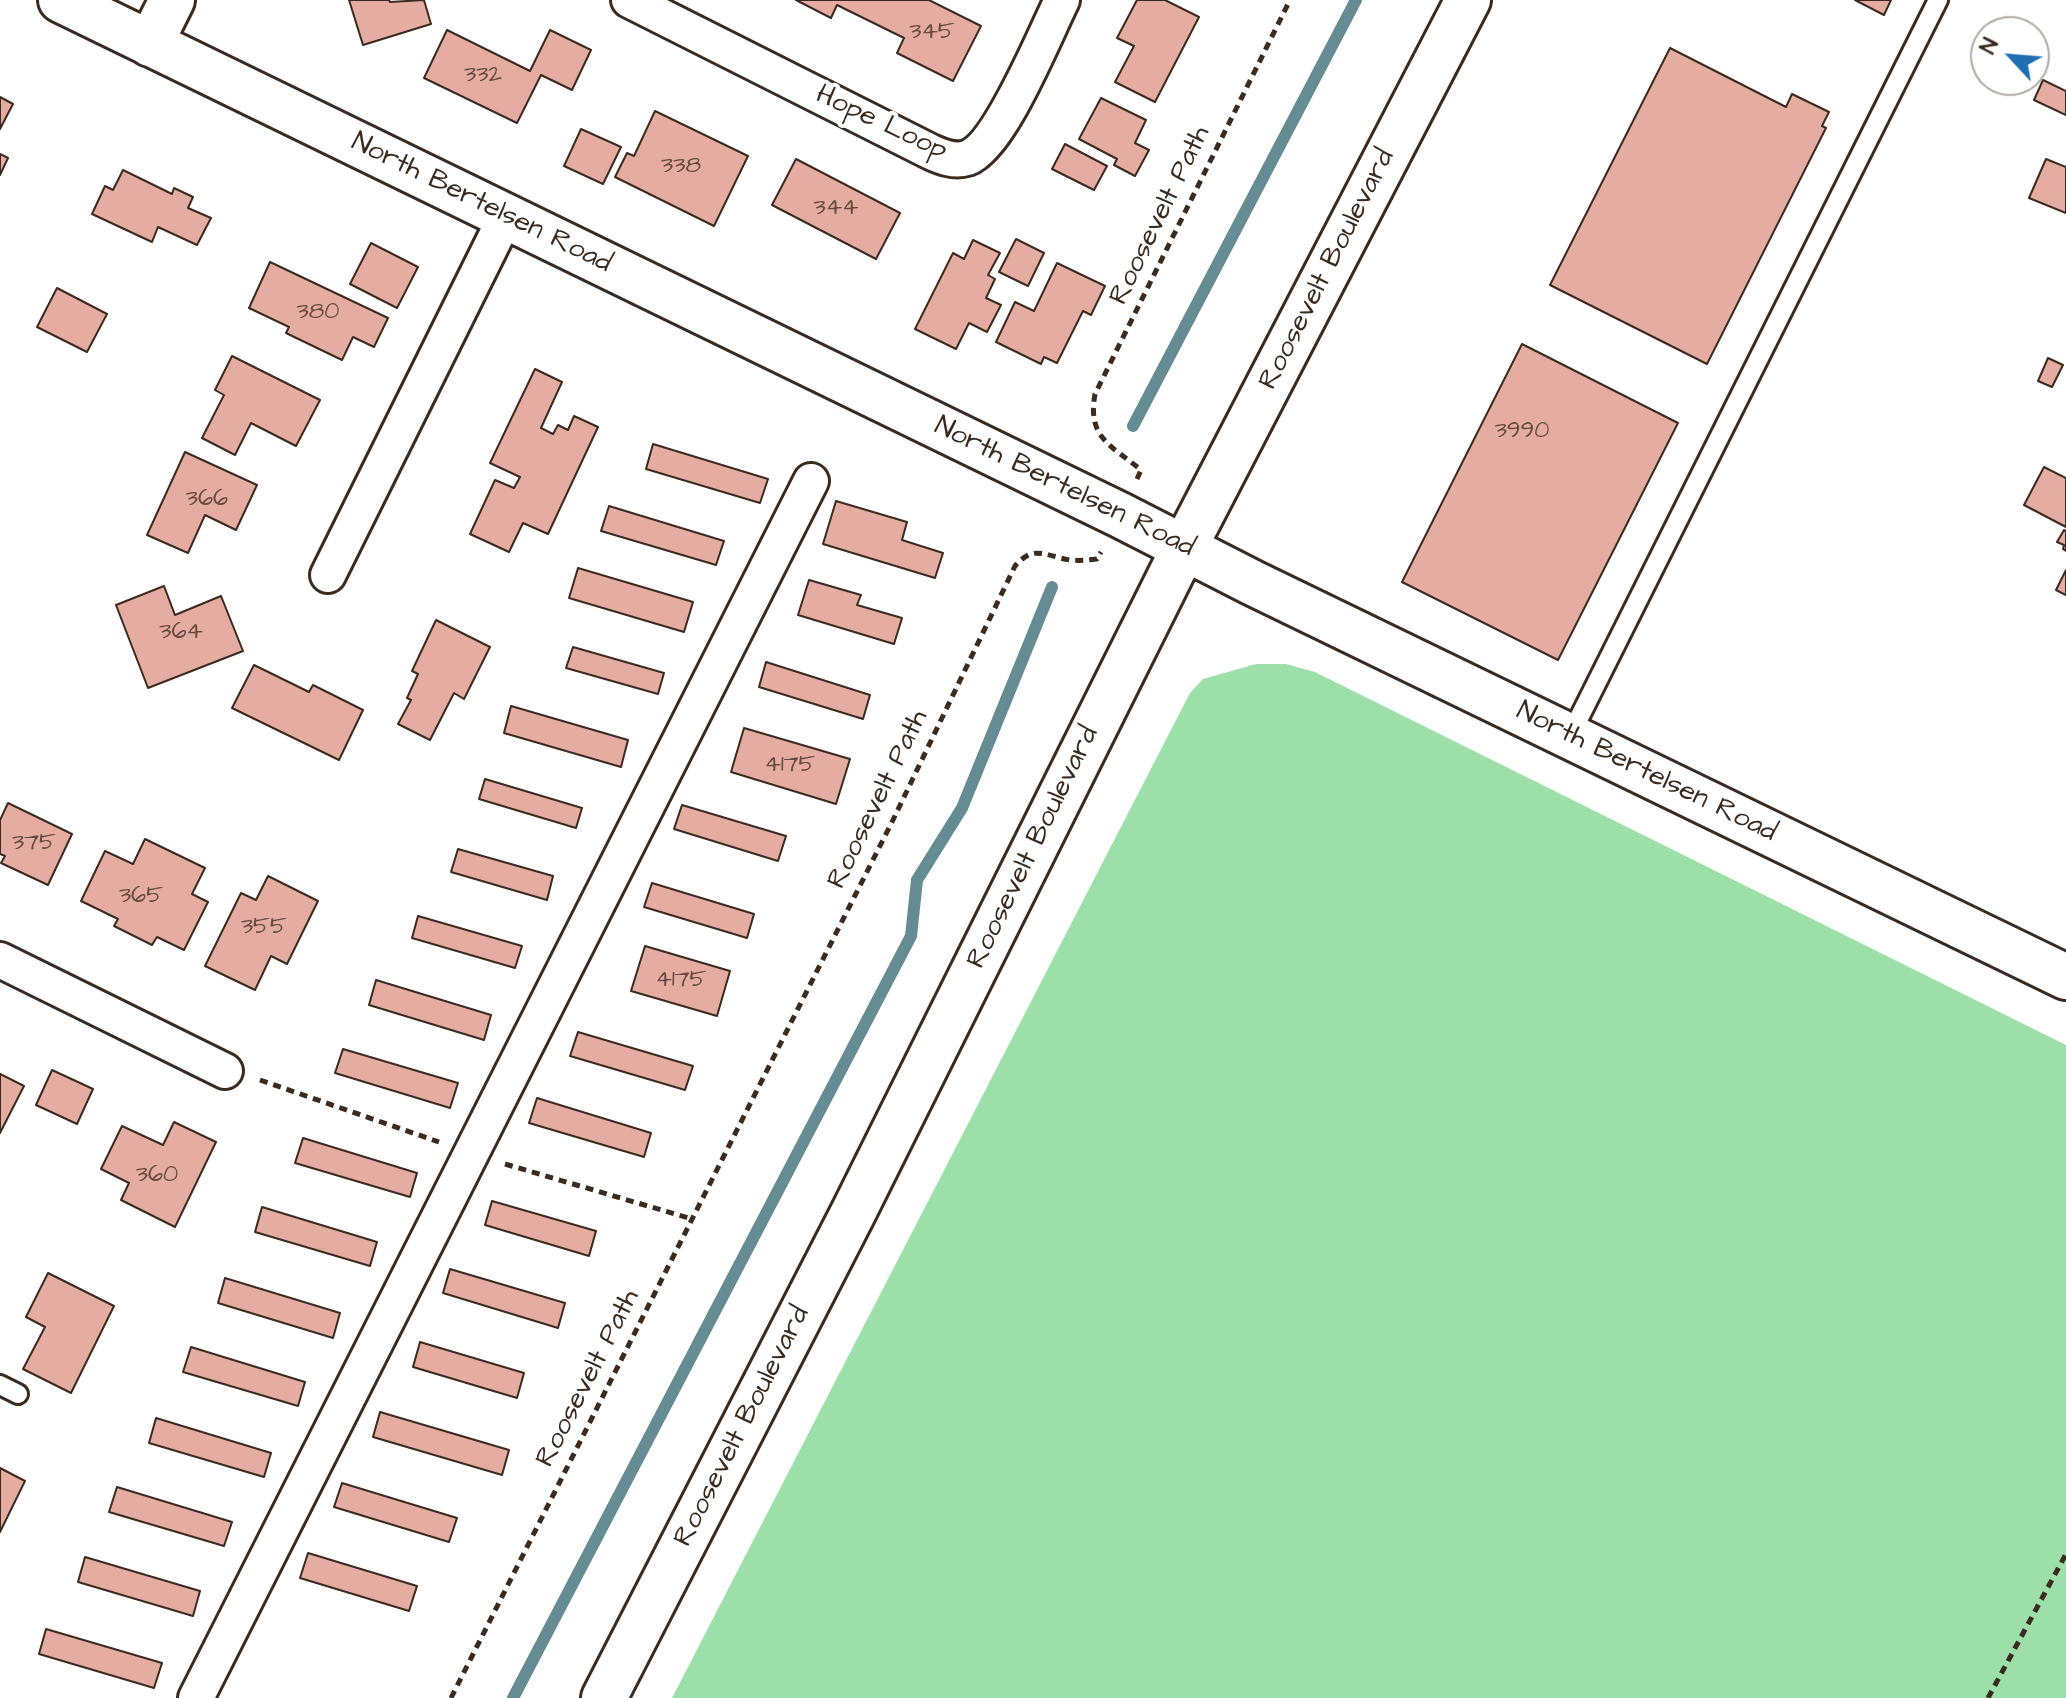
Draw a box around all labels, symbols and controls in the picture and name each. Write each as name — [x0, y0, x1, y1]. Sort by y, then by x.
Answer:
north arrow — [1970, 16, 2050, 96]
house number: 345 — [909, 19, 955, 47]
text: N — [1973, 33, 2007, 59]
house number: 332 — [464, 62, 502, 90]
street label: Hope Loop — [810, 79, 952, 169]
street label: Roosevelt Path — [1103, 121, 1219, 311]
street label: North Bertelsen Road — [345, 126, 617, 282]
street label: Roosevelt Boulevard — [1253, 144, 1403, 396]
house number: 338 — [661, 153, 701, 181]
house number: 344 — [814, 195, 858, 223]
house number: 380 — [297, 299, 339, 327]
street label: North Bertelsen Road — [928, 410, 1200, 566]
house number: 3990 — [1495, 418, 1549, 446]
house number: 366 — [186, 486, 228, 514]
house number: 364 — [159, 619, 203, 647]
street label: North Bertelsen Road — [1510, 695, 1782, 851]
street label: Roosevelt Path — [821, 705, 937, 895]
street label: Roosevelt Boulevard — [961, 721, 1107, 975]
house number: 4175 — [764, 752, 816, 780]
house number: 375 — [12, 830, 56, 858]
house number: 365 — [119, 883, 163, 911]
house number: 355 — [241, 914, 287, 942]
house number: 4175 — [655, 967, 707, 995]
house number: 360 — [136, 1162, 178, 1190]
street label: Roosevelt Path — [530, 1285, 648, 1473]
street label: Roosevelt Boulevard — [668, 1301, 818, 1553]

